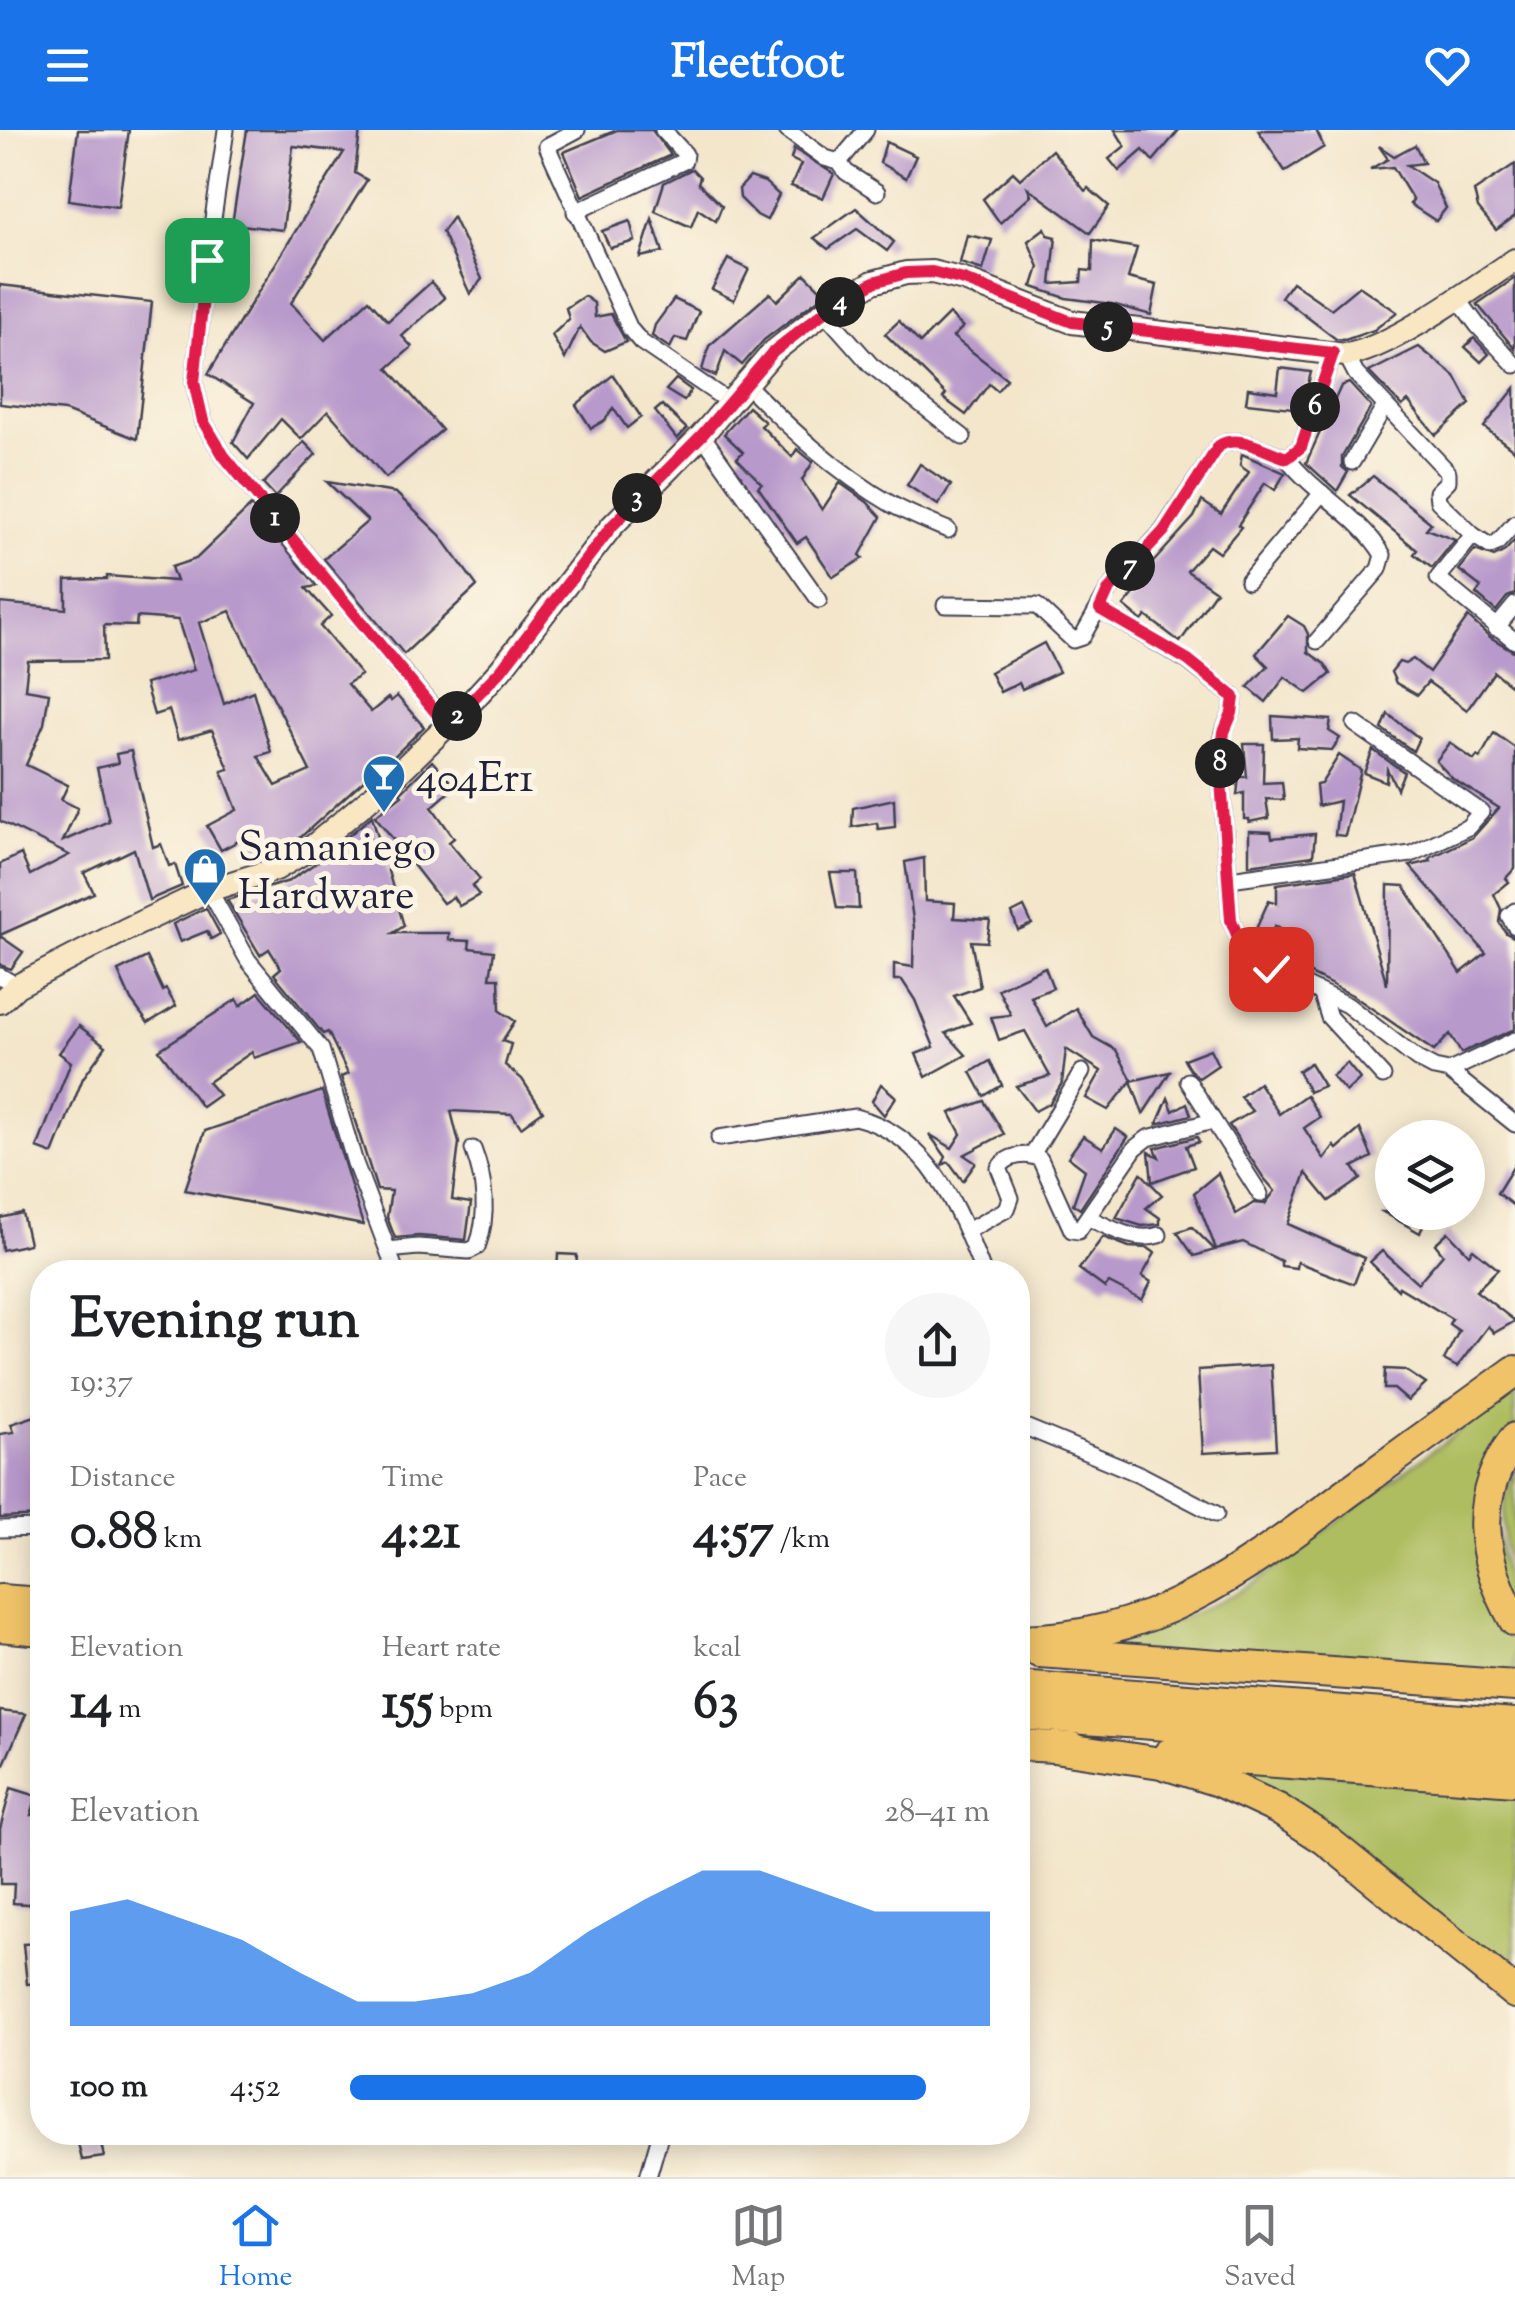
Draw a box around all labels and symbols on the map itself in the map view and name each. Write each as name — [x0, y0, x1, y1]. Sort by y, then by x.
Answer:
pin — [165, 218, 250, 303]
pin: 4 — [815, 277, 865, 327]
pin: 5 — [1083, 302, 1133, 352]
pin: 6 — [1290, 382, 1340, 432]
pin: 3 — [612, 473, 662, 523]
pin: 1 — [250, 493, 300, 543]
pin: 7 — [1105, 541, 1155, 591]
pin: 2 — [432, 691, 482, 741]
pin: 8 — [1195, 738, 1245, 788]
place label: 404Er1 — [416, 751, 534, 811]
bar icon: 404Er1 — [361, 753, 407, 814]
place label: Samaniego Hardware — [238, 820, 436, 928]
shop icon: Samaniego Hardware — [182, 846, 228, 907]
pin — [1229, 927, 1314, 1012]

